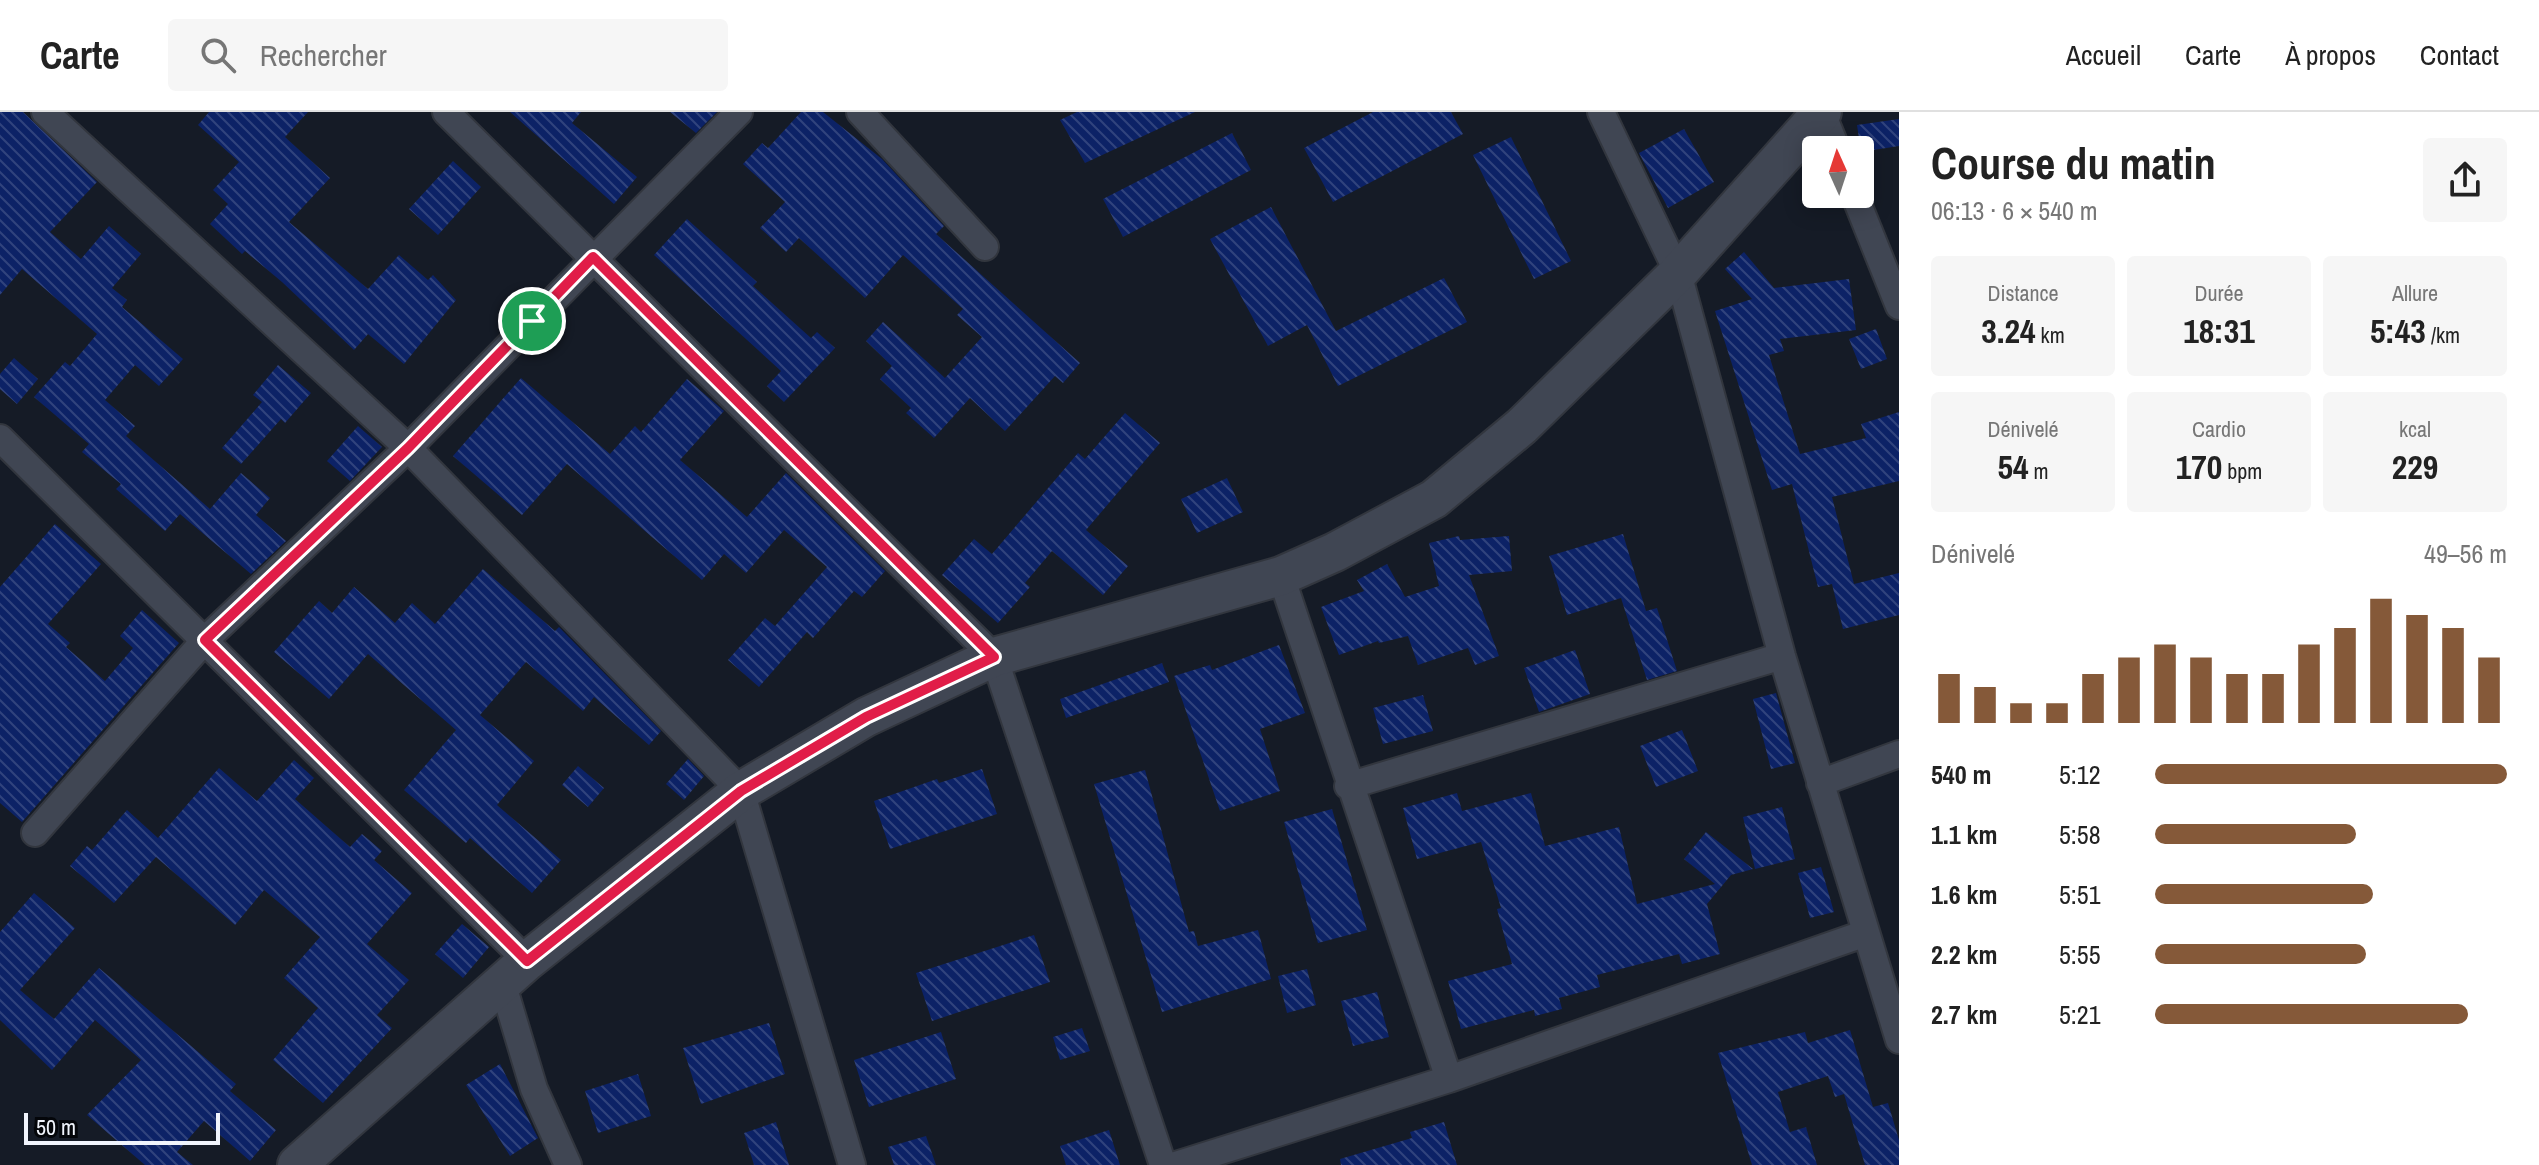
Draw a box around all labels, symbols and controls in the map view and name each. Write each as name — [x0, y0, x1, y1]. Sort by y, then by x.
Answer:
search box — [168, 19, 728, 91]
text: Carte — [40, 30, 120, 81]
icon: search — [196, 33, 240, 77]
text: Rechercher — [260, 35, 387, 75]
text: Accueil — [2066, 36, 2141, 74]
text: Carte — [2185, 36, 2241, 74]
text: À propos — [2285, 36, 2376, 74]
text: Contact — [2420, 36, 2499, 74]
text: Course du matin — [1931, 133, 2216, 193]
north arrow — [1802, 136, 1874, 208]
map controls — [1802, 136, 1874, 208]
button: share — [2423, 138, 2507, 222]
text: 06:13 · 6 × 540 m — [1931, 193, 2098, 228]
text: Distance — [1987, 278, 2059, 308]
text: Durée — [2194, 278, 2244, 308]
text: Allure — [2392, 278, 2438, 308]
pin — [498, 287, 566, 355]
icon: arrive — [510, 299, 554, 343]
text: 3.24 — [1981, 308, 2036, 354]
text: 18:31 — [2183, 308, 2255, 354]
text: 5:43 — [2370, 308, 2426, 354]
text: km — [2036, 320, 2065, 350]
text: /km — [2426, 320, 2460, 350]
text: Dénivelé — [1987, 414, 2059, 444]
text: Cardio — [2192, 414, 2246, 444]
text: kcal — [2399, 414, 2431, 444]
text: 54 — [1997, 444, 2028, 490]
text: 170 — [2176, 444, 2222, 490]
text: 229 — [2392, 444, 2438, 490]
text: m — [2028, 456, 2049, 486]
text: bpm — [2222, 456, 2262, 486]
text: Dénivelé — [1931, 536, 2015, 571]
text: 49–56 m — [2424, 536, 2507, 571]
text: 540 m — [1931, 757, 1991, 792]
text: 5:12 — [2059, 757, 2101, 792]
text: 1.1 km — [1931, 817, 1997, 852]
text: 5:58 — [2059, 817, 2101, 852]
text: 1.6 km — [1931, 877, 1997, 912]
text: 5:51 — [2059, 877, 2101, 912]
text: 2.2 km — [1931, 937, 1997, 972]
text: 5:55 — [2059, 937, 2101, 972]
text: 2.7 km — [1931, 997, 1997, 1032]
text: 5:21 — [2059, 997, 2101, 1032]
scale bar — [24, 1109, 220, 1145]
text: 50 m — [36, 1112, 76, 1142]

